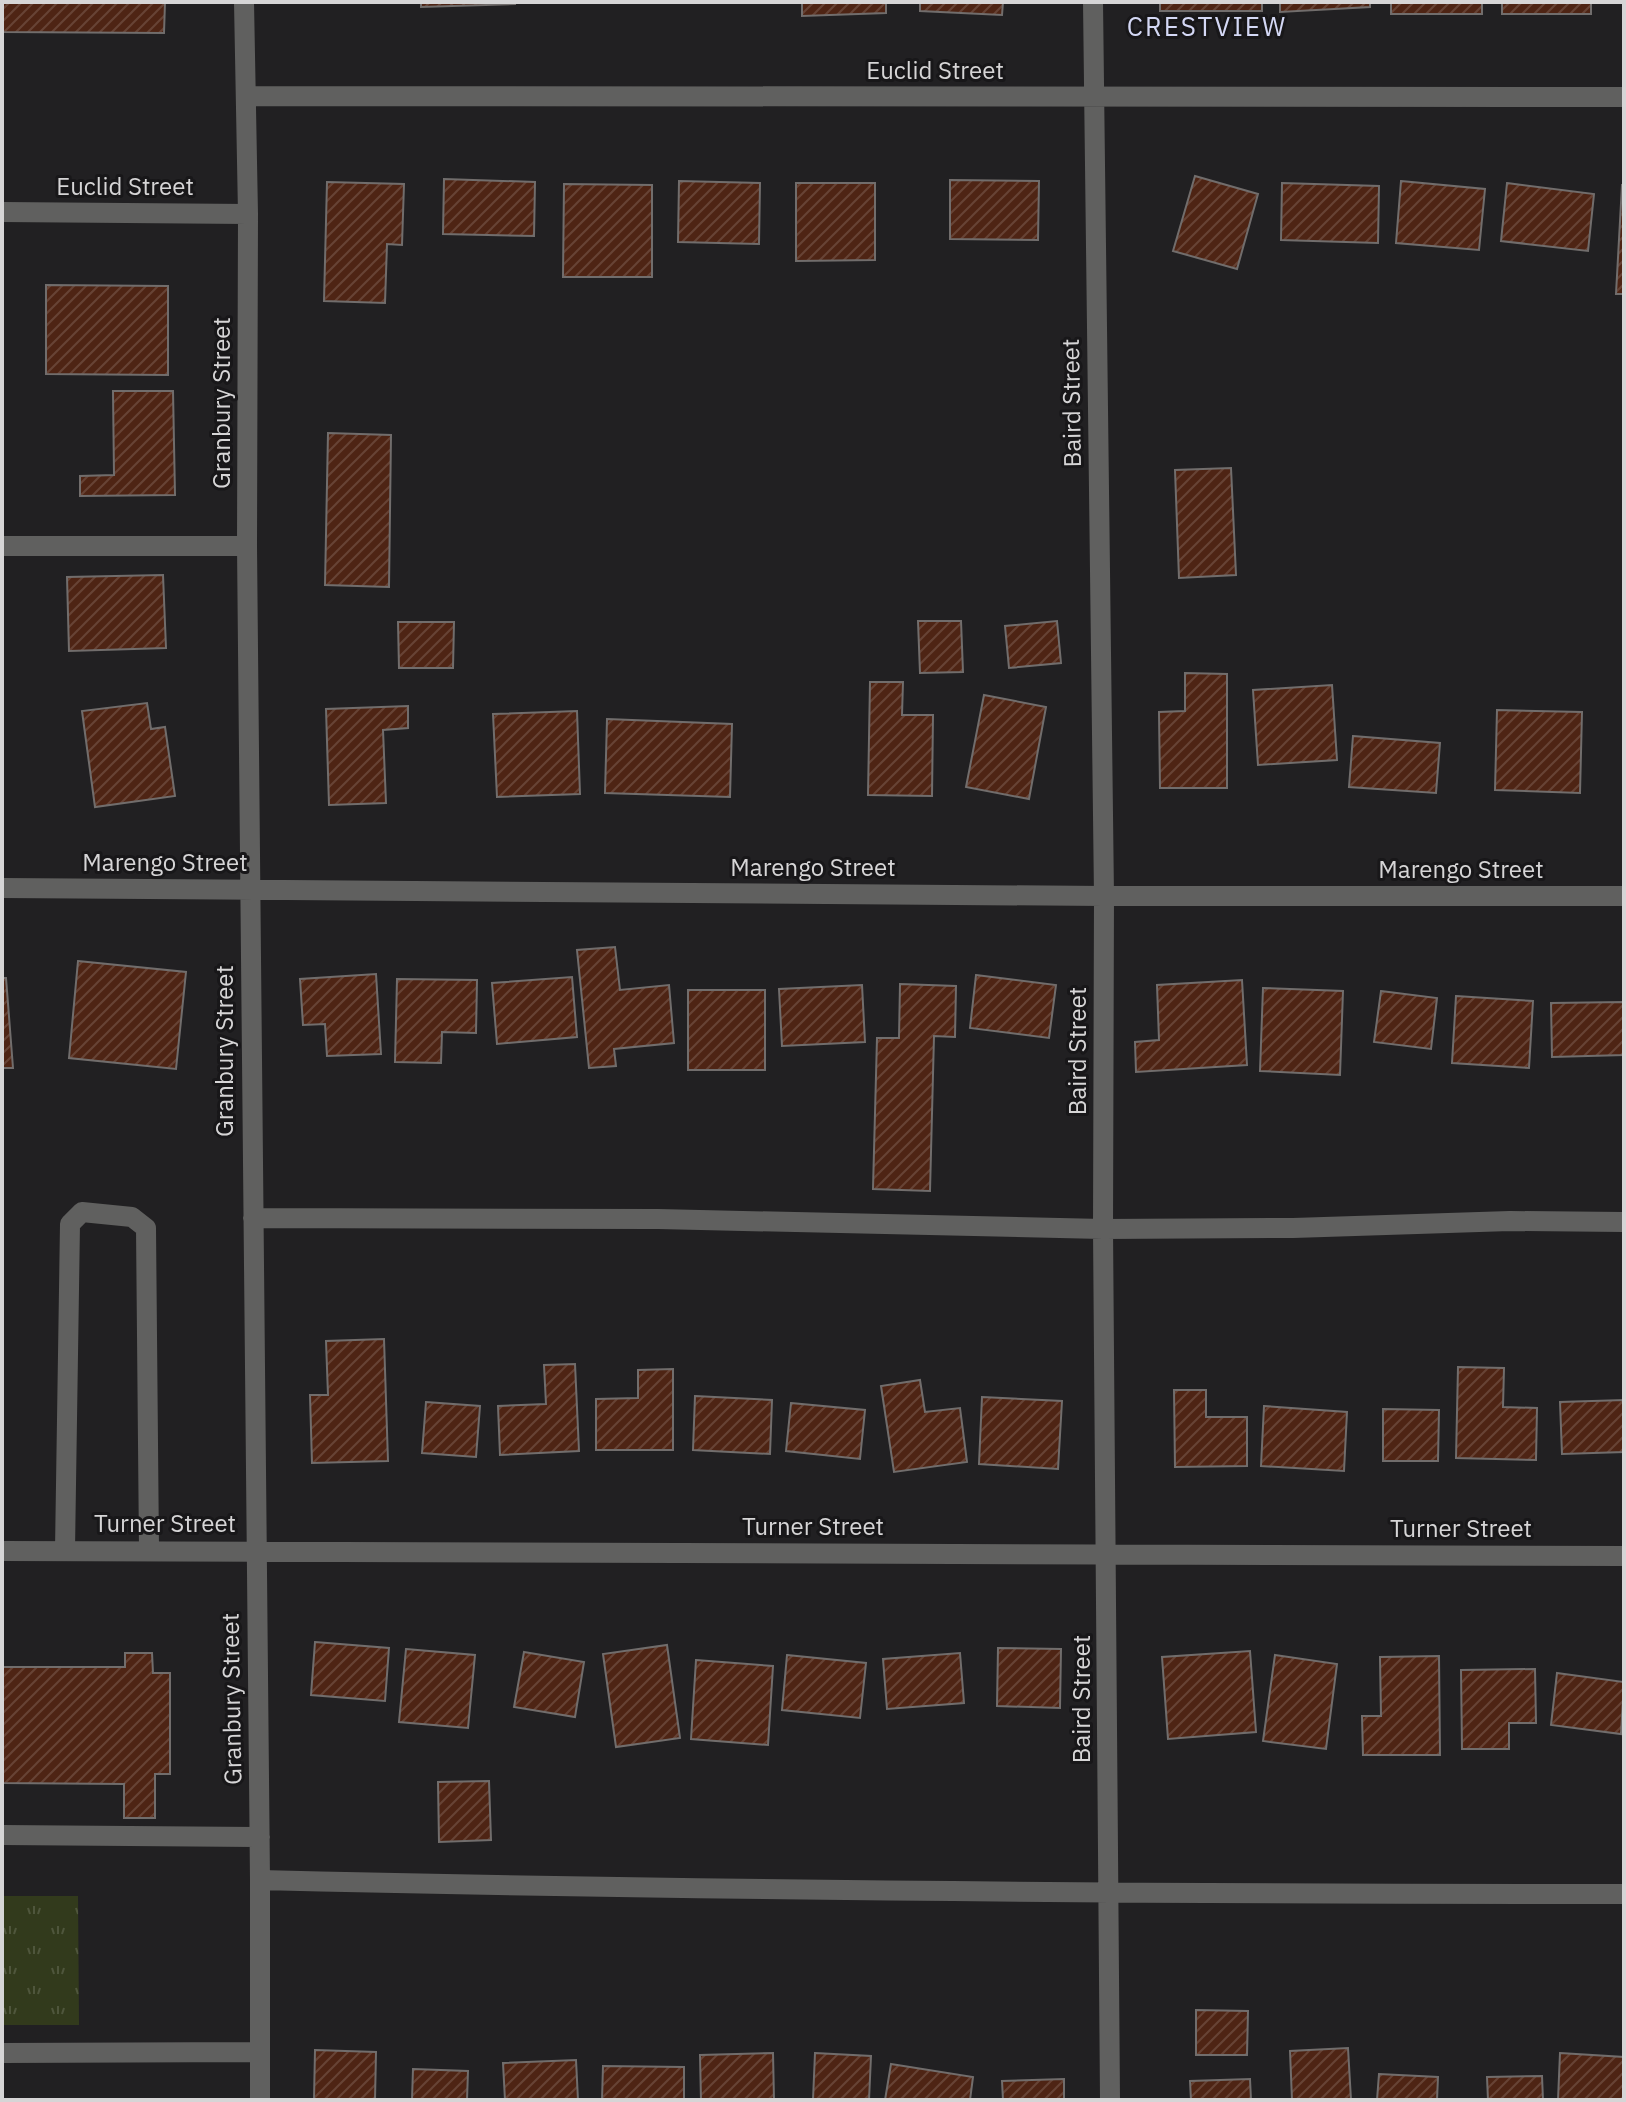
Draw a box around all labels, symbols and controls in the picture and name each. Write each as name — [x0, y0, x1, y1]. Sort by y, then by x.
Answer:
district label: CRESTVIEW — [1127, 9, 1287, 43]
street label: Euclid Street — [866, 54, 1004, 86]
street label: Euclid Street — [56, 170, 194, 202]
street label: Granbury Street — [205, 317, 237, 489]
street label: Baird Street — [1054, 338, 1088, 468]
street label: Marengo Street — [82, 846, 248, 878]
street label: Marengo Street — [730, 851, 896, 883]
street label: Marengo Street — [1378, 853, 1544, 885]
street label: Granbury Street — [208, 965, 240, 1137]
street label: Baird Street — [1061, 987, 1093, 1115]
street label: Turner Street — [94, 1507, 236, 1539]
street label: Turner Street — [742, 1510, 884, 1542]
street label: Turner Street — [1390, 1512, 1532, 1544]
street label: Granbury Street — [214, 1613, 248, 1785]
street label: Baird Street — [1065, 1635, 1097, 1763]

